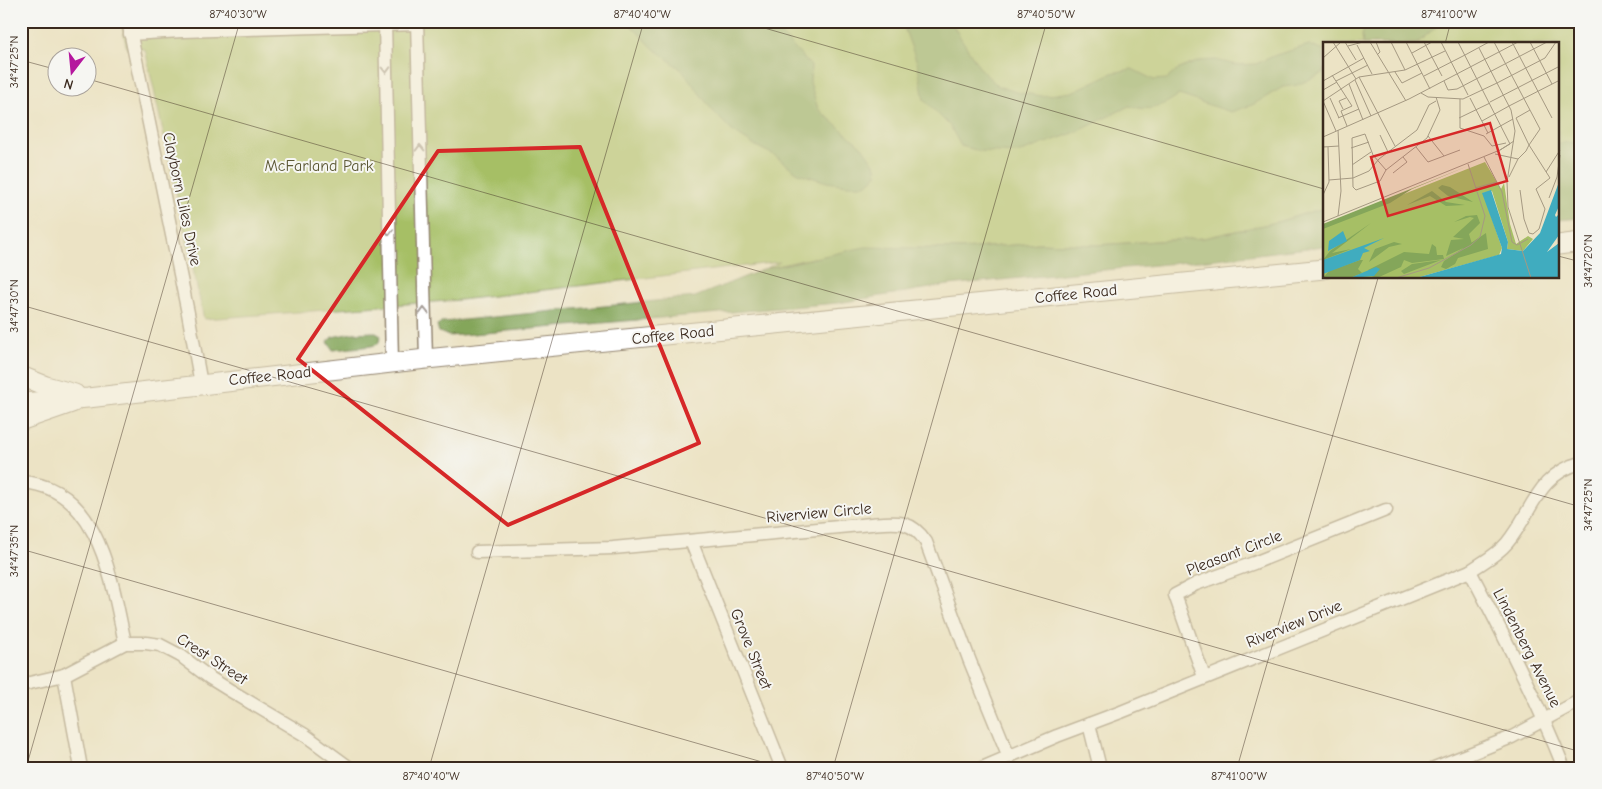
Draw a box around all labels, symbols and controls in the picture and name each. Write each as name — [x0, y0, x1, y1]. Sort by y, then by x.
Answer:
text: 87°40'30"W — [209, 7, 267, 21]
text: 87°40'40"W — [613, 7, 671, 21]
text: 87°40'50"W — [1017, 7, 1075, 21]
text: 87°41'00"W — [1421, 7, 1478, 21]
text: 34°47'25"N — [7, 36, 21, 88]
inset map — [1323, 42, 1560, 279]
north arrow — [48, 48, 98, 98]
one-way arrow — [381, 66, 391, 74]
text: N — [62, 75, 75, 93]
street label: Clayborn Liles Drive — [159, 131, 205, 267]
one-way arrow — [415, 144, 425, 152]
park label: McFarland Park — [264, 157, 374, 175]
one-way arrow — [384, 229, 394, 237]
text: 34°47'20"N — [1581, 234, 1595, 288]
text: 34°47'30"N — [7, 279, 21, 333]
street label: Coffee Road — [1034, 281, 1118, 307]
one-way arrow — [419, 306, 429, 314]
street label: Coffee Road — [631, 322, 715, 348]
street label: Coffee Road — [228, 363, 312, 389]
text: 34°47'25"N — [1581, 479, 1595, 531]
street label: Riverview Circle — [766, 499, 872, 527]
text: 34°47'35"N — [7, 525, 21, 577]
street label: Pleasant Circle — [1184, 527, 1284, 579]
street label: Lindenberg Avenue — [1489, 586, 1565, 710]
street label: Riverview Drive — [1244, 597, 1344, 651]
street label: Grove Street — [727, 606, 776, 692]
street label: Crest Street — [173, 630, 251, 689]
text: 87°40'40"W — [402, 769, 460, 783]
text: 87°40'50"W — [806, 769, 864, 783]
text: 87°41'00"W — [1211, 769, 1268, 783]

